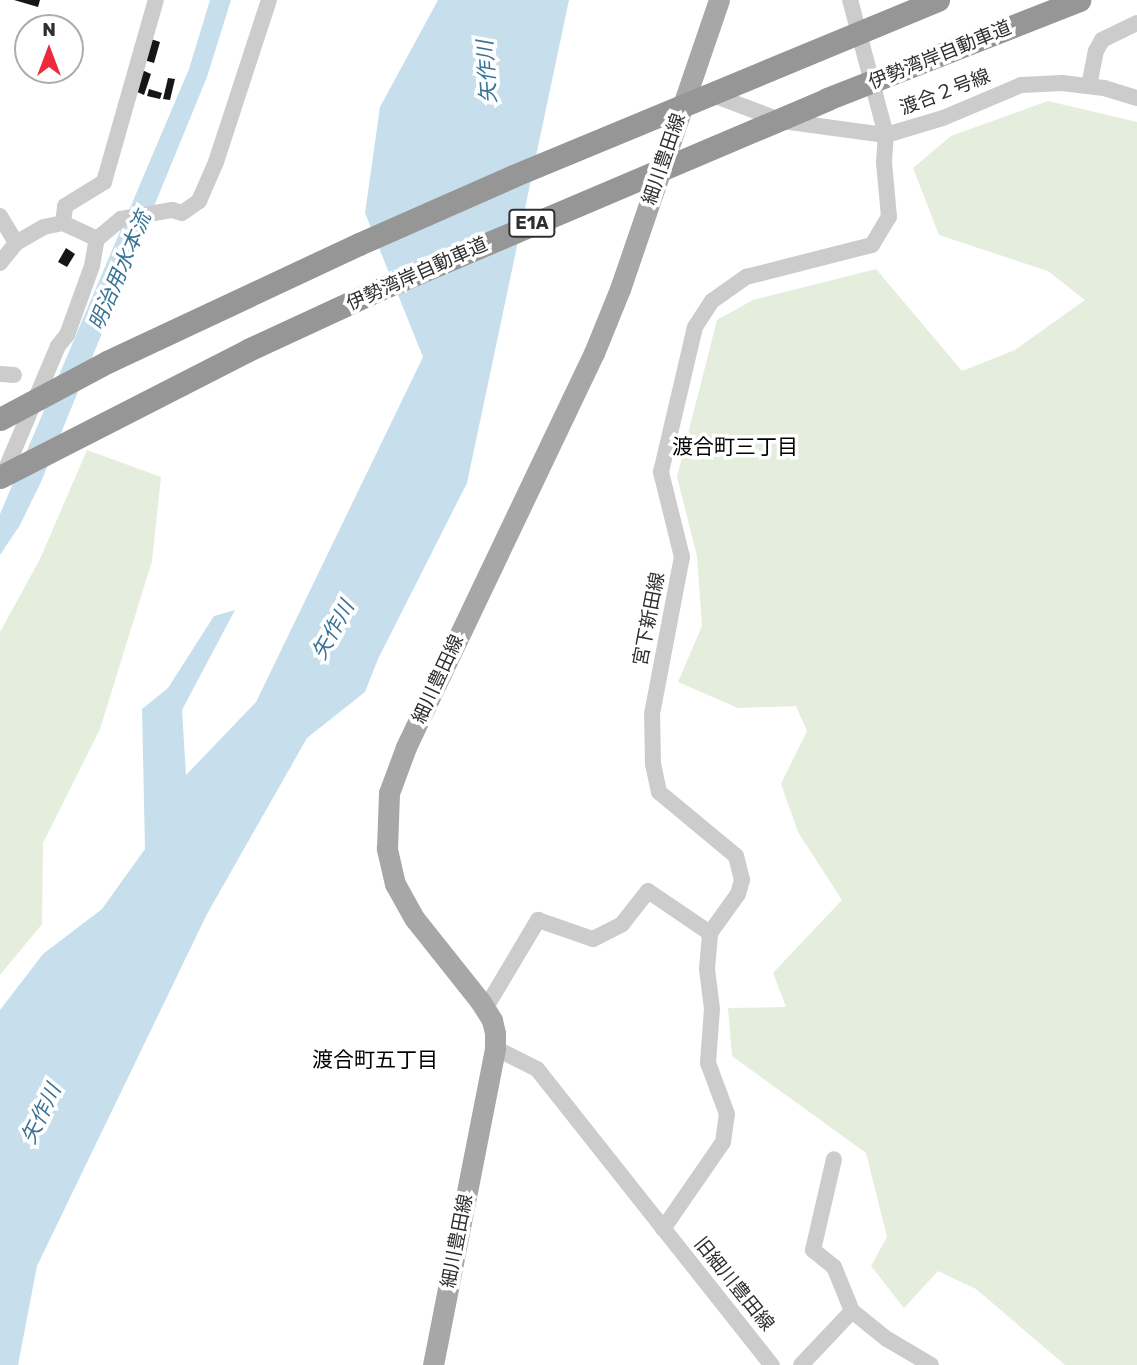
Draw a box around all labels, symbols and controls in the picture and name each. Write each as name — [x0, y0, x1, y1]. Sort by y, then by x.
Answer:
north arrow — [14, 14, 84, 84]
street label: 伊勢湾岸自動車道 — [865, 16, 1015, 94]
text: N — [42, 18, 56, 41]
water label: 矢作川 — [472, 40, 502, 104]
street label: 渡合２号線 — [897, 64, 993, 120]
street label: 細川豊田線 — [638, 110, 690, 208]
water label: 明治用水本流 — [84, 208, 156, 334]
road number: E1A — [508, 208, 556, 238]
street label: 伊勢湾岸自動車道 — [343, 233, 491, 315]
district label: 渡合町三丁目 — [672, 434, 798, 460]
street label: 宮下新田線 — [629, 570, 669, 668]
water label: 矢作川 — [307, 596, 359, 664]
street label: 細川豊田線 — [408, 631, 468, 727]
district label: 渡合町五丁目 — [312, 1047, 438, 1073]
water label: 矢作川 — [16, 1080, 66, 1148]
street label: 細川豊田線 — [437, 1192, 477, 1290]
street label: 旧細川豊田線 — [689, 1233, 779, 1335]

